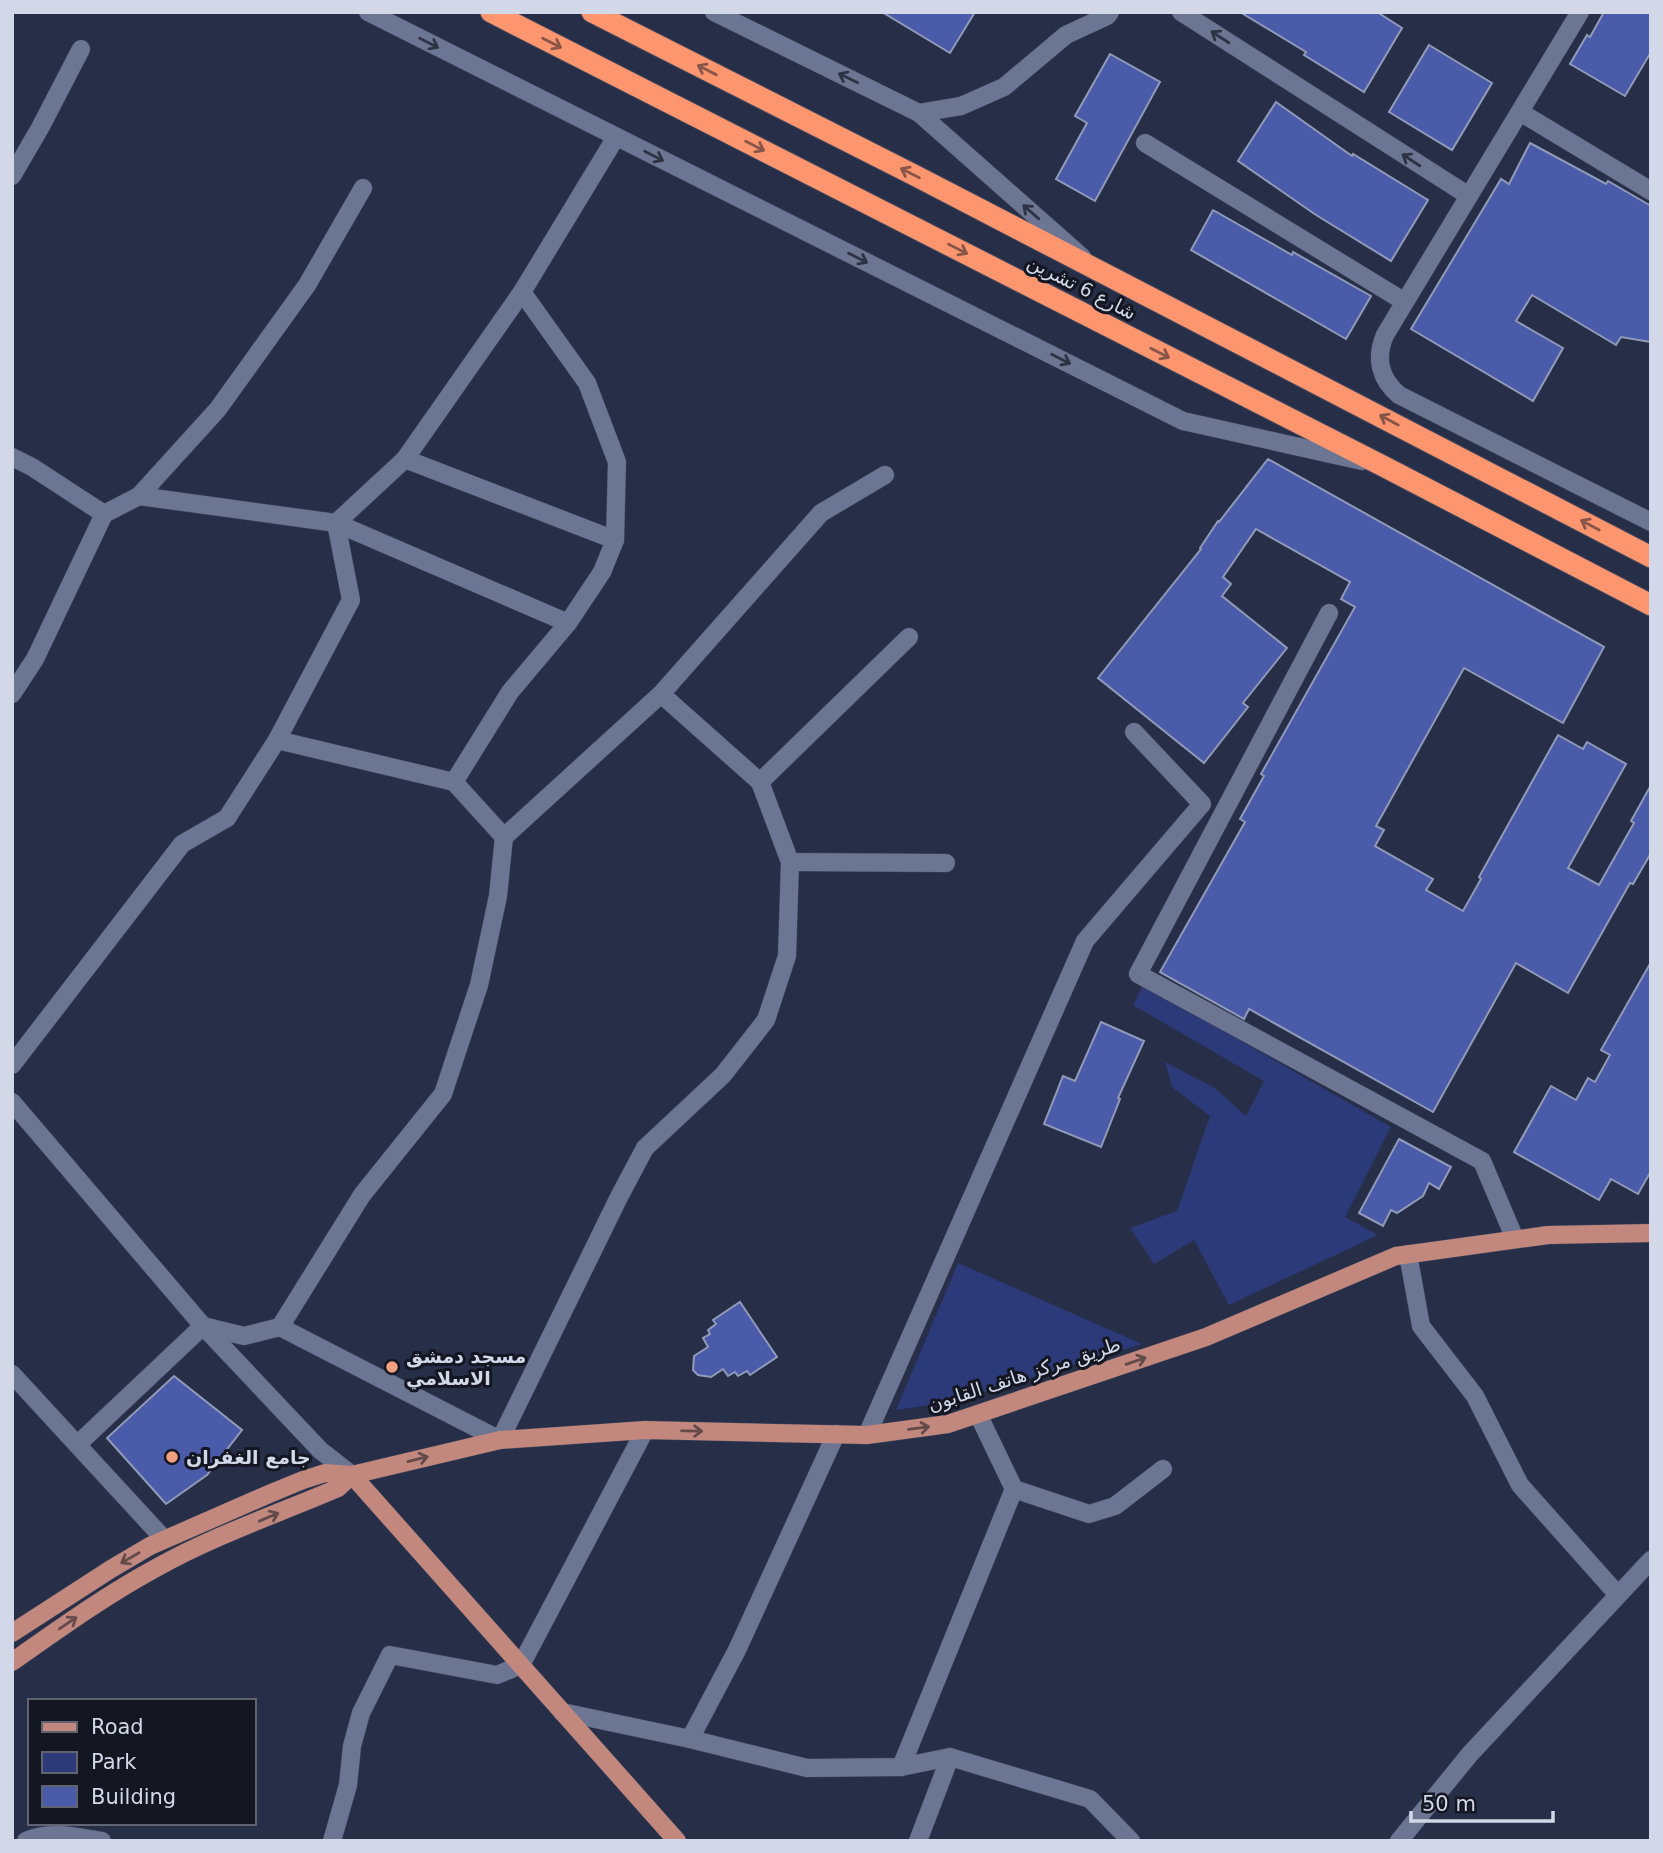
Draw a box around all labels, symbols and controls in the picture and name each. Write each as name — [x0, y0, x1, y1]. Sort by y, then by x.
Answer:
one-way arrow — [1210, 30, 1230, 44]
one-way arrow — [418, 36, 439, 50]
one-way arrow — [541, 37, 562, 51]
one-way arrow — [697, 63, 718, 77]
one-way arrow — [838, 71, 859, 85]
one-way arrow — [744, 140, 765, 154]
one-way arrow — [643, 149, 664, 163]
one-way arrow — [1402, 152, 1422, 166]
one-way arrow — [900, 165, 921, 179]
one-way arrow — [1022, 204, 1040, 220]
one-way arrow — [947, 243, 967, 257]
street label: شارع 6 تشرين — [1024, 250, 1140, 325]
one-way arrow — [847, 251, 868, 265]
one-way arrow — [1149, 346, 1170, 360]
one-way arrow — [1050, 353, 1071, 367]
one-way arrow — [1379, 413, 1399, 427]
one-way arrow — [1580, 518, 1601, 532]
street label: طريق مركز هاتف القابون — [925, 1332, 1123, 1417]
place label: مسجد دمشق الاسلامي — [406, 1345, 526, 1390]
one-way arrow — [1124, 1354, 1146, 1366]
marker: مسجد دمشق الاسلامي — [384, 1359, 400, 1375]
one-way arrow — [907, 1421, 930, 1434]
one-way arrow — [680, 1424, 703, 1438]
place label: جامع الغفران — [186, 1446, 311, 1469]
marker: جامع الغفران — [164, 1449, 180, 1465]
one-way arrow — [406, 1452, 429, 1466]
one-way arrow — [257, 1510, 279, 1523]
one-way arrow — [120, 1551, 140, 1565]
one-way arrow — [58, 1616, 77, 1631]
legend — [28, 1699, 256, 1825]
text: Road — [91, 1715, 144, 1739]
text: Park — [91, 1750, 137, 1774]
scale bar — [1411, 1780, 1553, 1824]
text: Building — [91, 1785, 176, 1809]
text: 50 m — [1422, 1792, 1476, 1816]

